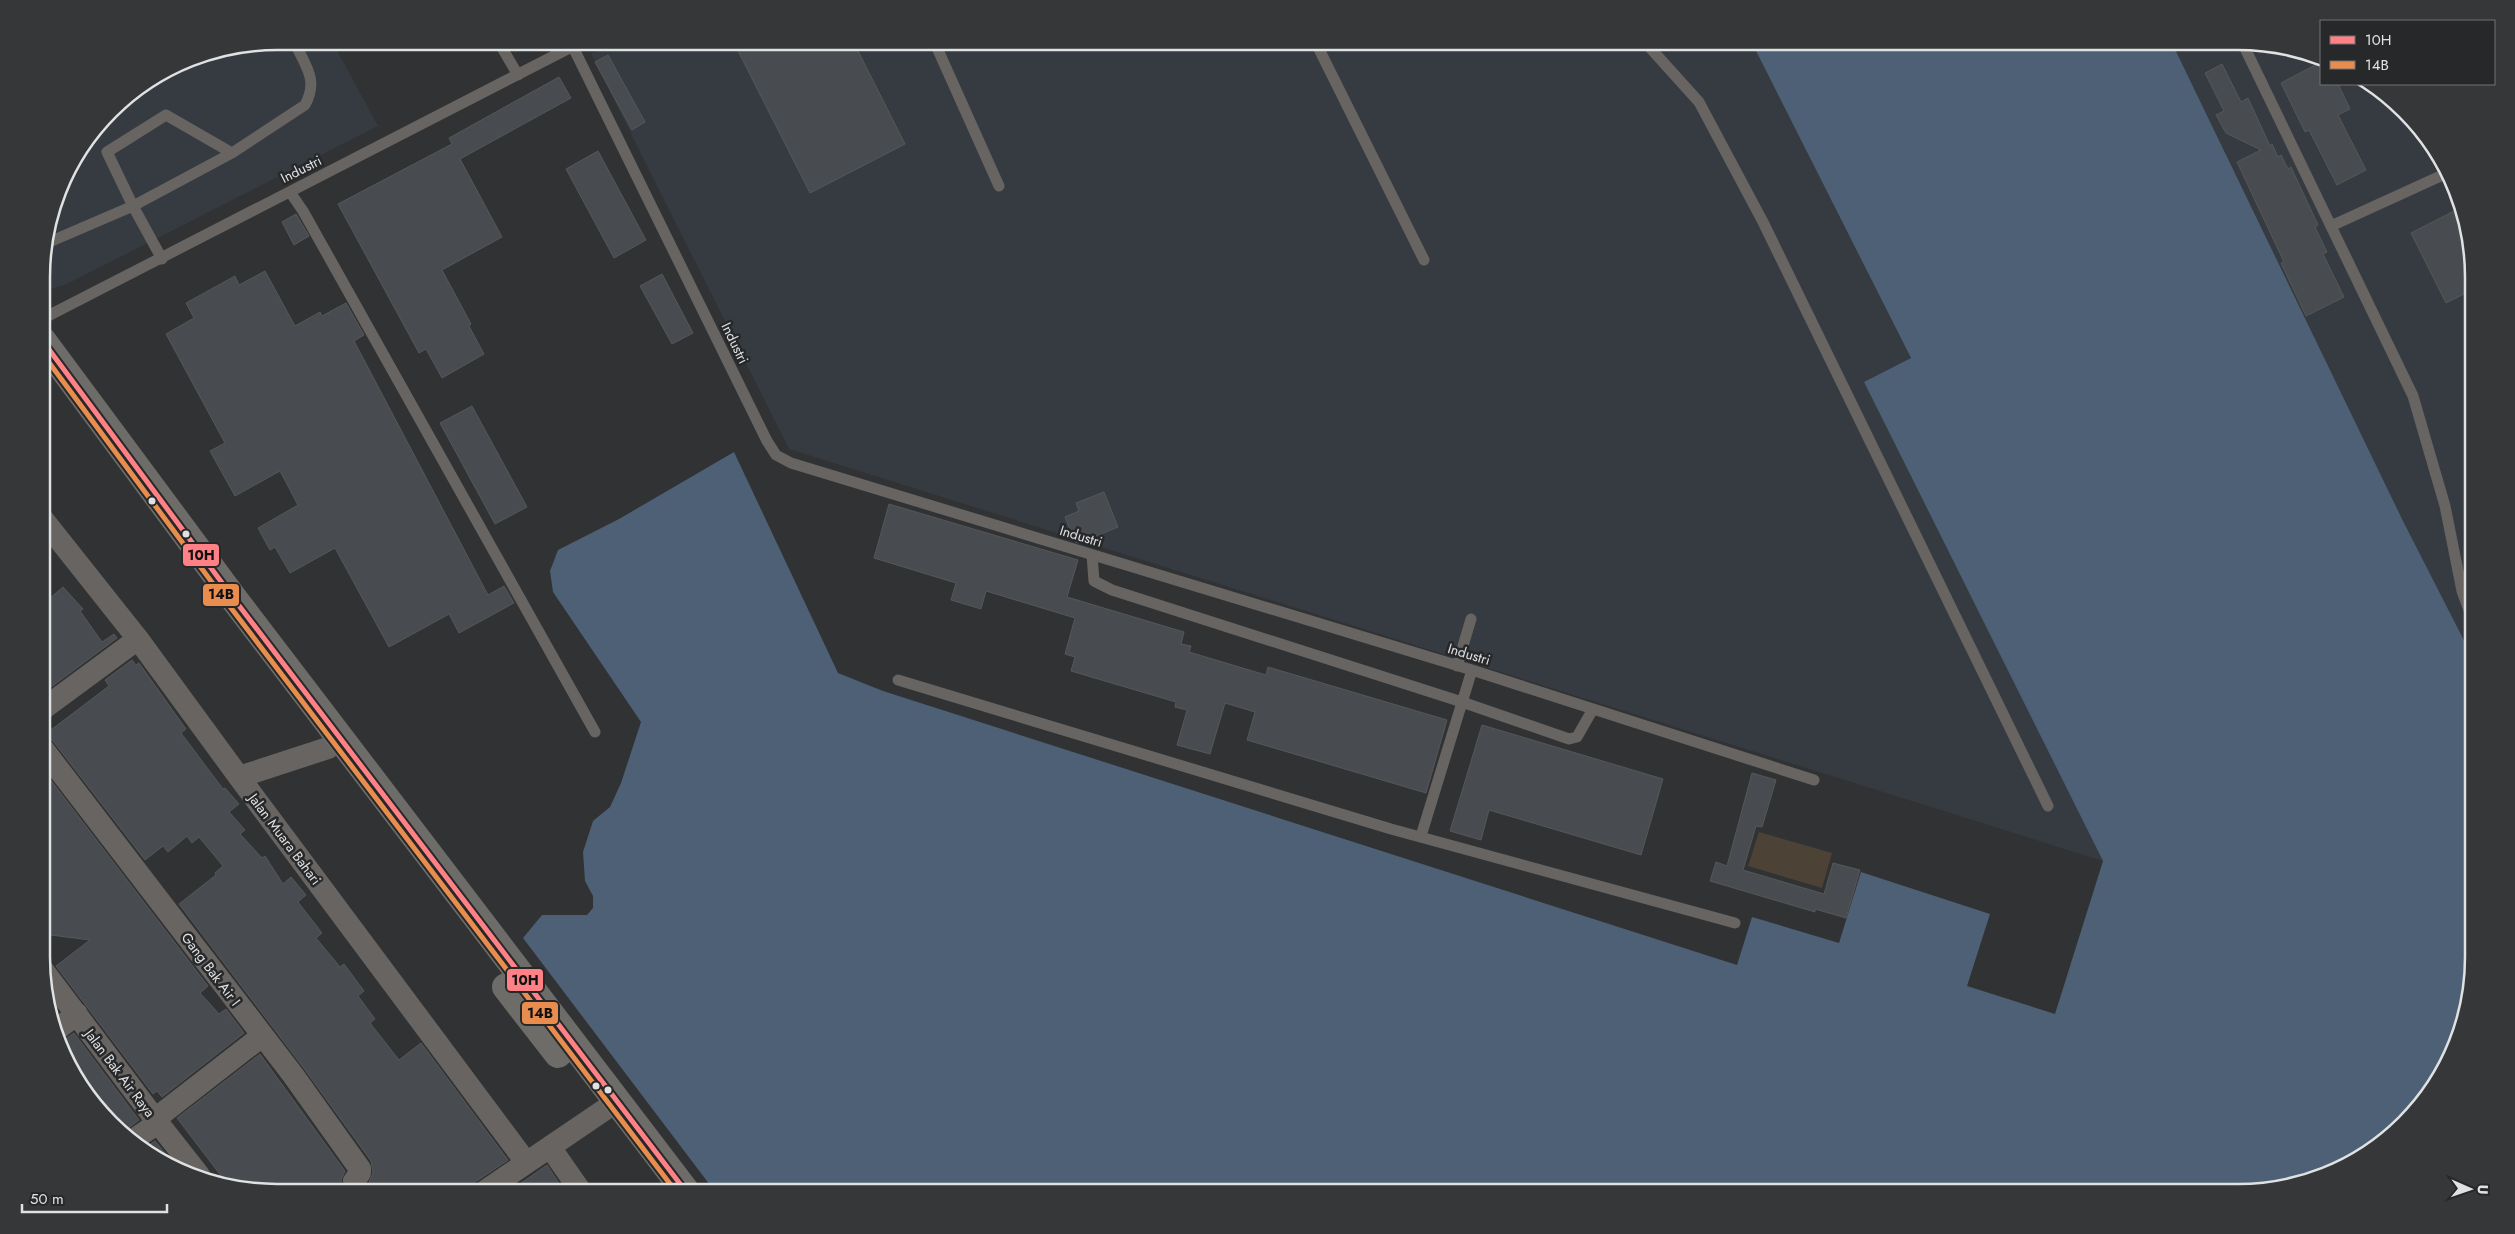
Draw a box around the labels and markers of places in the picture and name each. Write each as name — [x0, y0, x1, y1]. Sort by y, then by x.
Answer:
unlabelled marker — [147, 496, 157, 506]
unlabelled marker — [181, 529, 191, 539]
unlabelled marker — [591, 1081, 601, 1091]
unlabelled marker — [603, 1085, 613, 1095]

